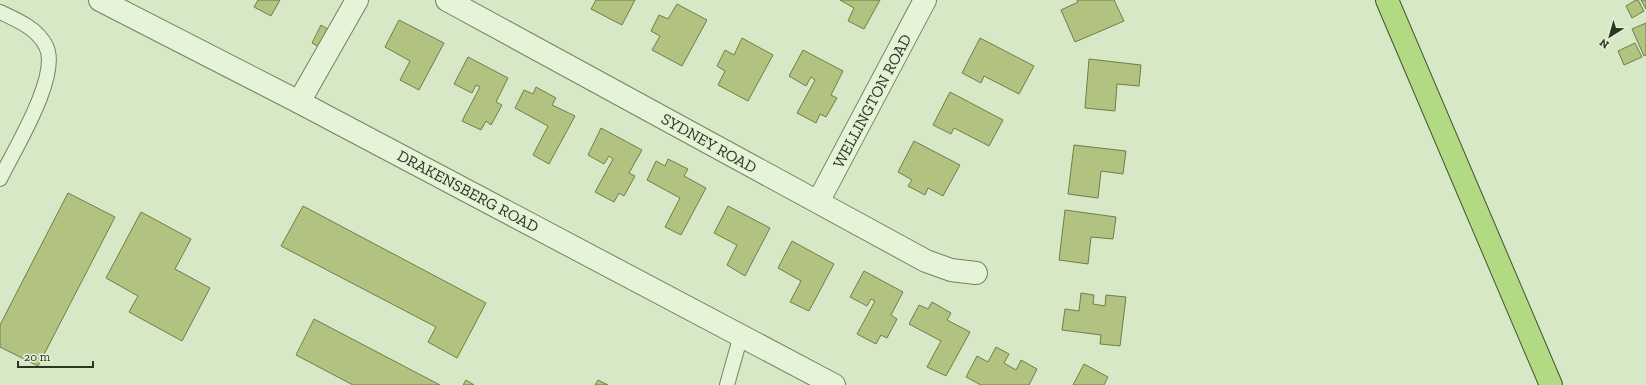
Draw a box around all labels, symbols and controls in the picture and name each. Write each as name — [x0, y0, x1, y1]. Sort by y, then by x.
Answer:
north arrow — [1590, 16, 1630, 56]
street label: WELLINGTON ROAD — [829, 31, 915, 171]
text: N — [1597, 35, 1612, 51]
street label: SYDNEY ROAD — [658, 109, 760, 177]
street label: DRAKENSBERG ROAD — [394, 146, 542, 236]
scale bar — [18, 343, 93, 369]
text: 20 m — [24, 350, 51, 364]

